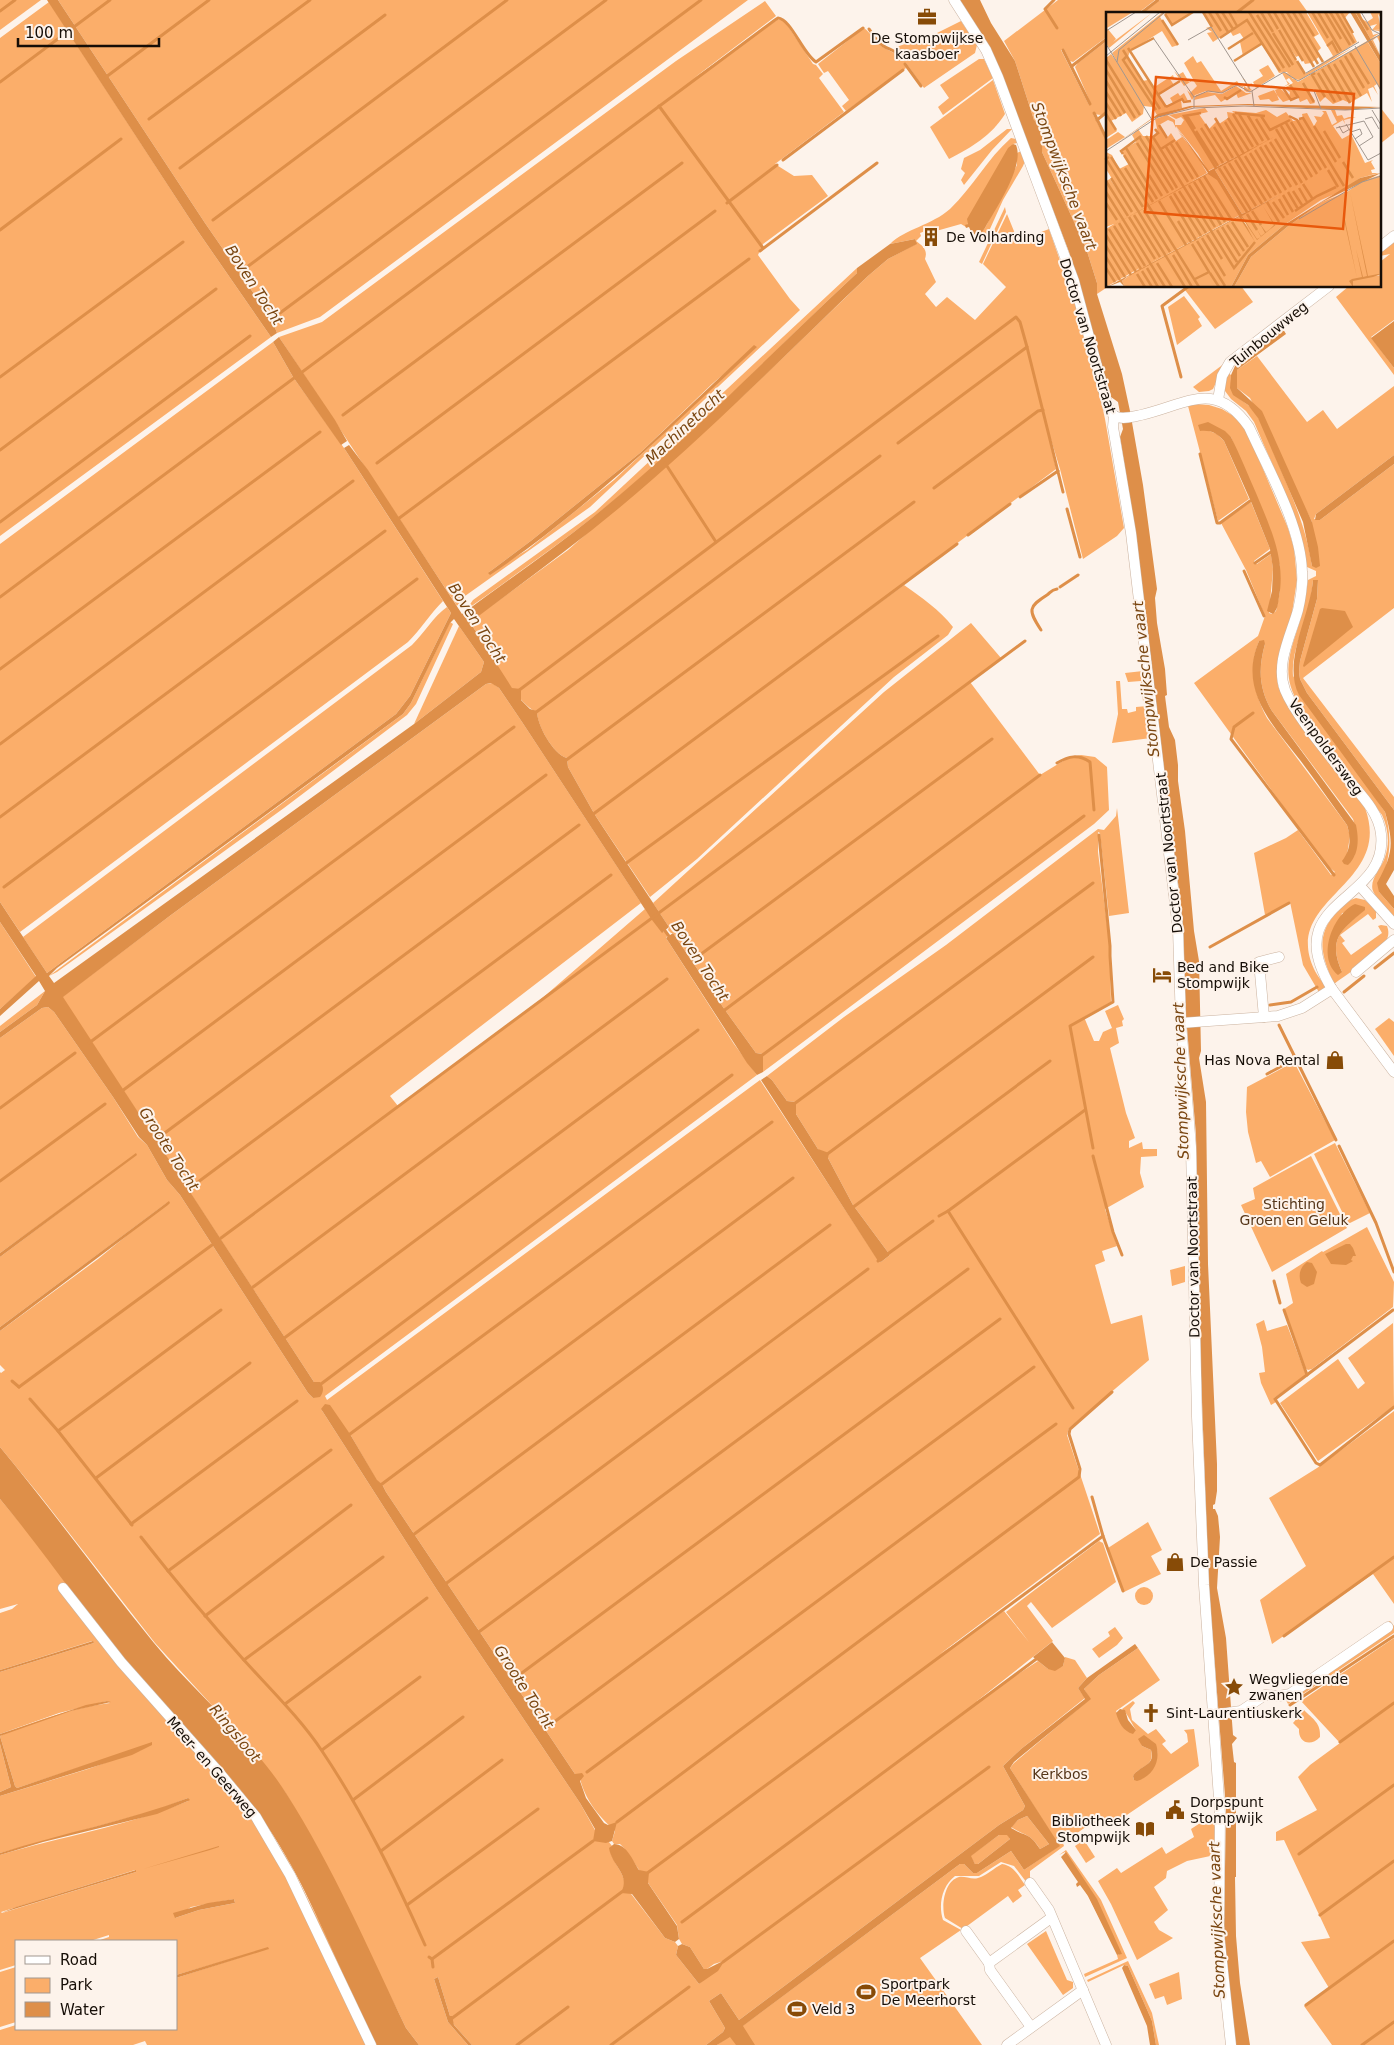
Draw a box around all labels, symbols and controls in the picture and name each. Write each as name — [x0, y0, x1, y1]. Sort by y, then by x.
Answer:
office icon: De Stompwijkse kaasboer — [916, 6, 938, 28]
inset map — [1106, 12, 1382, 288]
scale bar — [18, 15, 159, 47]
text: 100 m — [25, 24, 73, 42]
place label: De Stompwijkse kaasboer — [871, 30, 983, 62]
water label: Stompwijksche vaart — [1027, 100, 1101, 253]
building icon: De Volharding — [920, 226, 942, 248]
place label: De Volharding — [946, 229, 1044, 245]
water label: Boven Tocht — [221, 242, 287, 329]
street label: Doctor van Noortstraat — [1057, 256, 1119, 416]
street label: Tuinbouwweg — [1226, 298, 1311, 371]
water label: Machinetocht — [642, 385, 729, 468]
water label: Boven Tocht — [444, 580, 510, 667]
water label: Stompwijksche vaart — [1129, 599, 1163, 758]
street label: Veenpoldersweg — [1286, 696, 1366, 798]
street label: Doctor van Noortstraat — [1153, 771, 1185, 934]
water label: Boven Tocht — [667, 918, 733, 1005]
place label: Bed and Bike Stompwijk — [1177, 959, 1269, 991]
hotel icon: Bed and Bike Stompwijk — [1151, 964, 1173, 986]
water label: Stompwijksche vaart — [1169, 1001, 1193, 1160]
shop icon: Has Nova Rental — [1324, 1049, 1346, 1071]
place label: Has Nova Rental — [1204, 1052, 1320, 1068]
water label: Groote Tocht — [135, 1104, 203, 1195]
street label: Doctor van Noortstraat — [1184, 1176, 1202, 1338]
park label: Stichting Groen en Geluk — [1239, 1196, 1349, 1228]
shop icon: De Passie — [1164, 1551, 1186, 1573]
place label: De Passie — [1190, 1554, 1257, 1570]
water label: Groote Tocht — [490, 1642, 558, 1733]
place label: Wegvliegende zwanen — [1249, 1671, 1348, 1703]
place icon: Wegvliegende zwanen — [1223, 1676, 1245, 1698]
water label: Ringsloot — [206, 1700, 265, 1766]
church icon: Sint-Laurentiuskerk — [1140, 1702, 1162, 1724]
place label: Sint-Laurentiuskerk — [1166, 1705, 1303, 1721]
street label: Meer- en Geerweg — [164, 1713, 260, 1821]
park label: Kerkbos — [1032, 1766, 1088, 1782]
place label: Dorpspunt Stompwijk — [1190, 1794, 1264, 1826]
public building icon: Dorpspunt Stompwijk — [1164, 1799, 1186, 1821]
place label: Bibliotheek Stompwijk — [1052, 1813, 1131, 1845]
library icon: Bibliotheek Stompwijk — [1134, 1818, 1156, 1840]
water label: Stompwijksche vaart — [1205, 1840, 1229, 1999]
legend — [15, 1940, 178, 2030]
text: Road — [60, 1951, 98, 1969]
text: Park — [60, 1976, 93, 1994]
place label: Sportpark De Meerhorst — [881, 1976, 976, 2008]
sports icon: Sportpark De Meerhorst — [855, 1981, 877, 2003]
sports icon: Veld 3 — [786, 1998, 808, 2020]
text: Water — [60, 2001, 105, 2019]
place label: Veld 3 — [812, 2001, 855, 2017]

